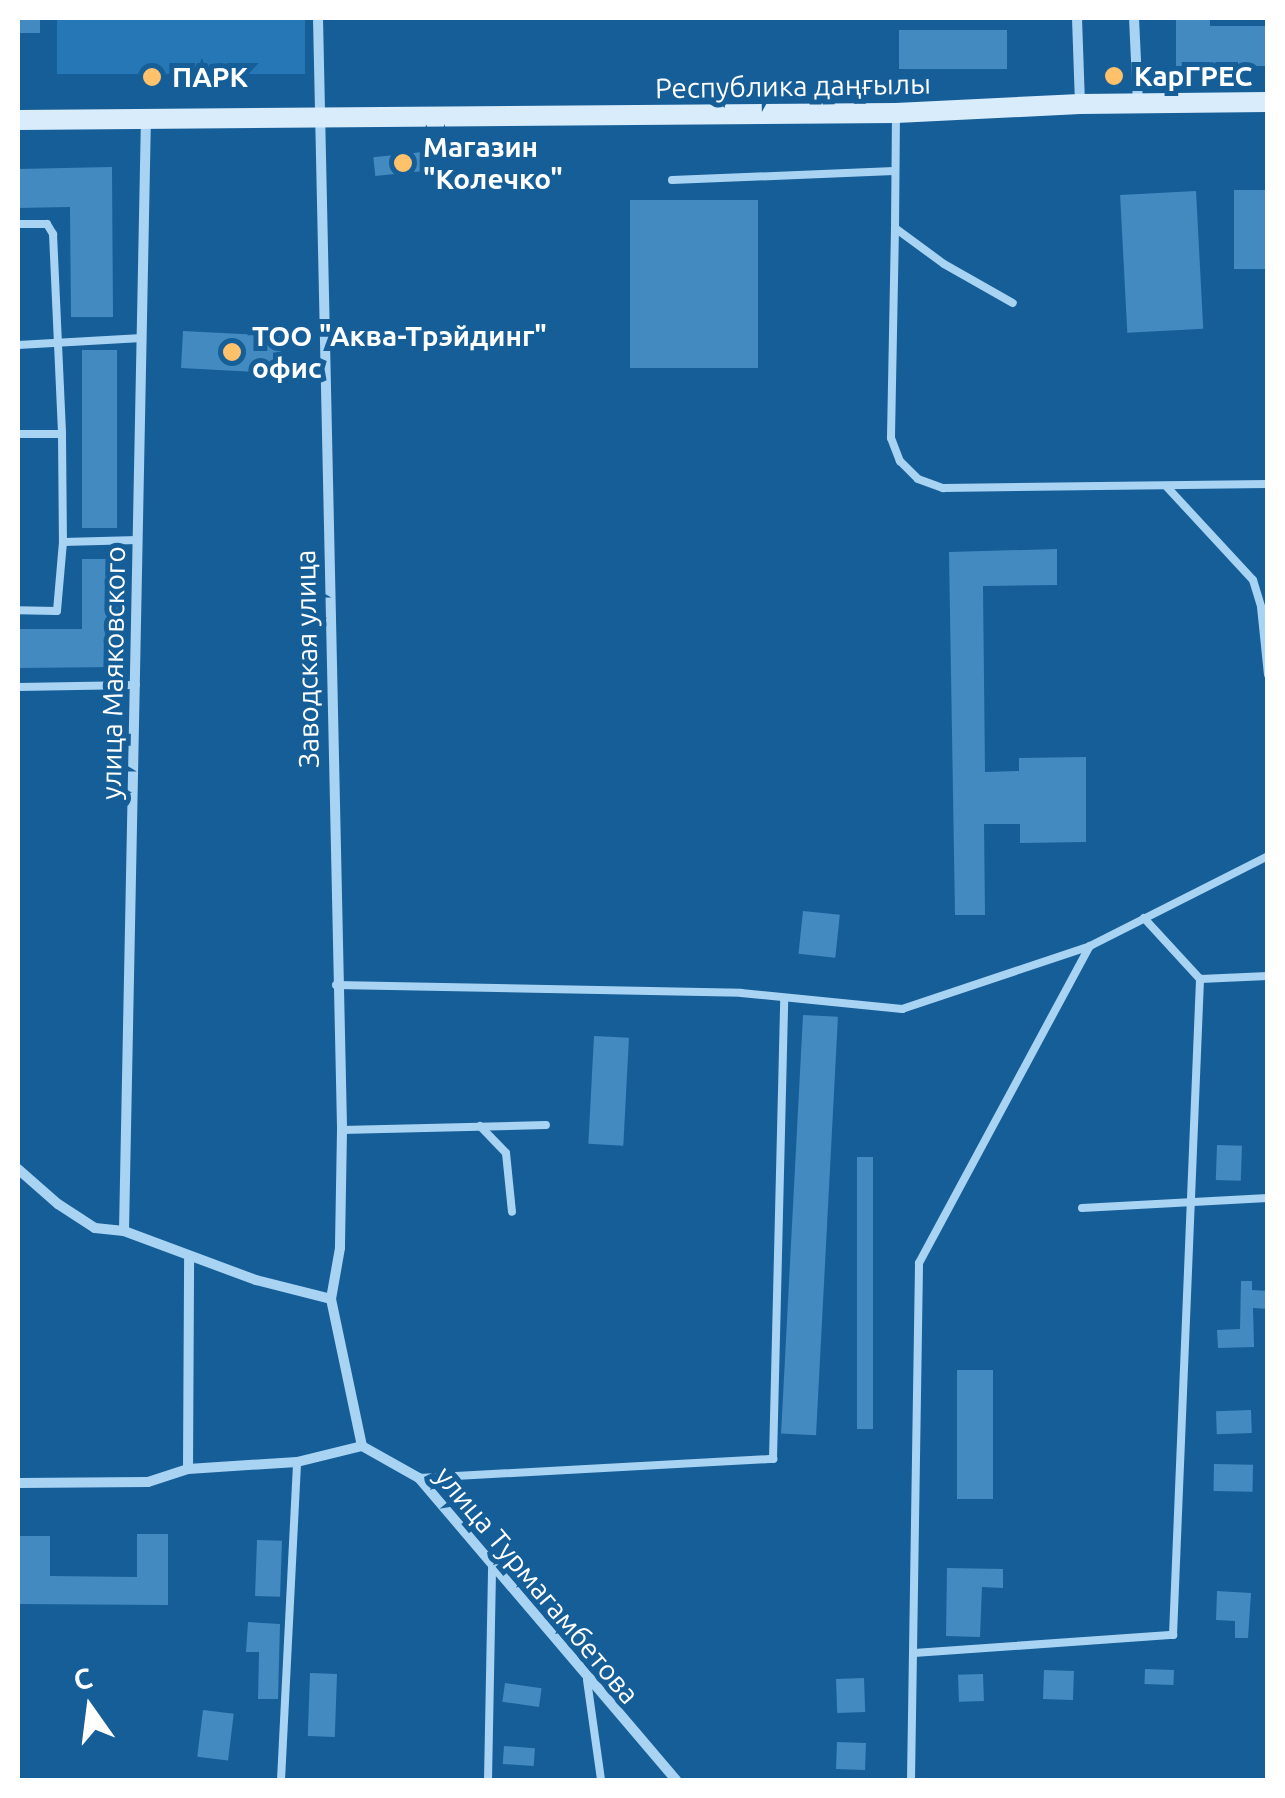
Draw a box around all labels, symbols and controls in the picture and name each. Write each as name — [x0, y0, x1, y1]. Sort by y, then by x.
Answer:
place label: КарГРЕС — [1134, 59, 1252, 93]
place label: ПАРК — [172, 60, 248, 94]
marker: КарГРЕС — [1103, 65, 1125, 87]
marker: ПАРК — [141, 66, 163, 88]
street label: Республика даңғылы — [655, 67, 931, 105]
place label: Магазин "Колечко" — [423, 130, 563, 196]
marker: Магазин "Колечко" — [392, 152, 414, 174]
place label: ТОО "Аква-Трэйдинг" офис — [252, 319, 547, 385]
marker: ТОО "Аква-Трэйдинг" офис — [221, 341, 243, 363]
street label: улица Маяковского — [94, 546, 132, 800]
street label: Заводская улица — [288, 550, 326, 768]
street label: улица Турмагамбетова — [428, 1459, 646, 1711]
north arrow — [40, 1658, 140, 1758]
text: С — [70, 1661, 95, 1696]

